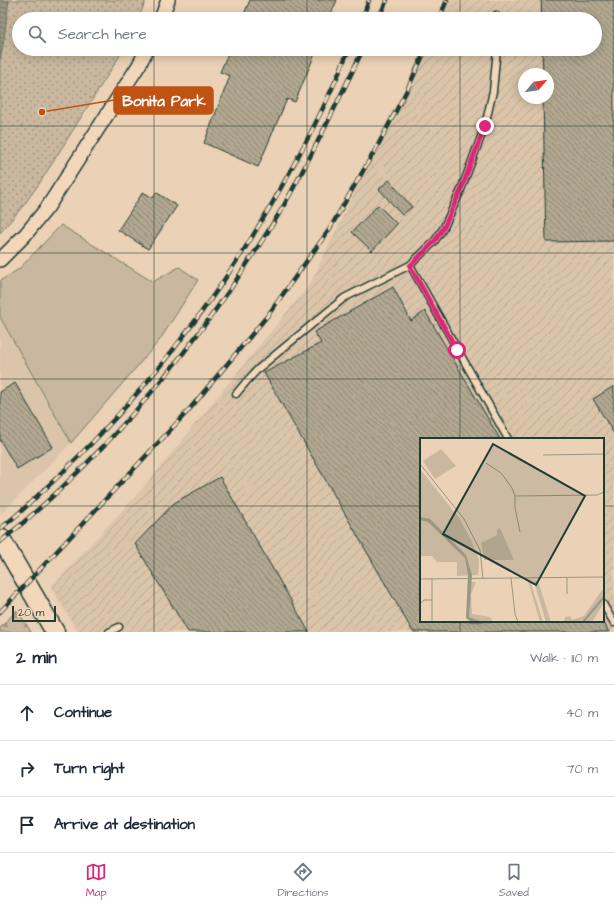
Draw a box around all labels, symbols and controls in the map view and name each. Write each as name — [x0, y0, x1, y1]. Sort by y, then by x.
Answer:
search box — [12, 12, 602, 56]
icon: search — [26, 23, 48, 45]
text: Search here — [58, 24, 147, 45]
north arrow — [518, 68, 554, 104]
callout: Bonita Park — [114, 87, 213, 114]
text: Bonita Park — [122, 91, 206, 112]
route end — [476, 117, 494, 135]
route start — [448, 341, 466, 359]
inset map — [420, 438, 604, 622]
scale bar — [12, 604, 56, 623]
text: 20 m — [18, 605, 44, 620]
text: 2 min — [16, 646, 57, 670]
text: Walk · 110 m — [530, 649, 598, 667]
icon: ahead — [16, 702, 38, 724]
text: Continue — [54, 702, 112, 723]
text: 40 m — [566, 704, 598, 722]
icon: right — [16, 758, 38, 780]
text: Turn right — [54, 758, 125, 779]
text: 70 m — [566, 760, 598, 778]
icon: arrive — [16, 814, 38, 836]
text: Arrive at destination — [54, 814, 195, 835]
tab: Map — [85, 861, 107, 900]
tab: Directions — [277, 861, 329, 900]
tab: Saved — [499, 861, 529, 900]

